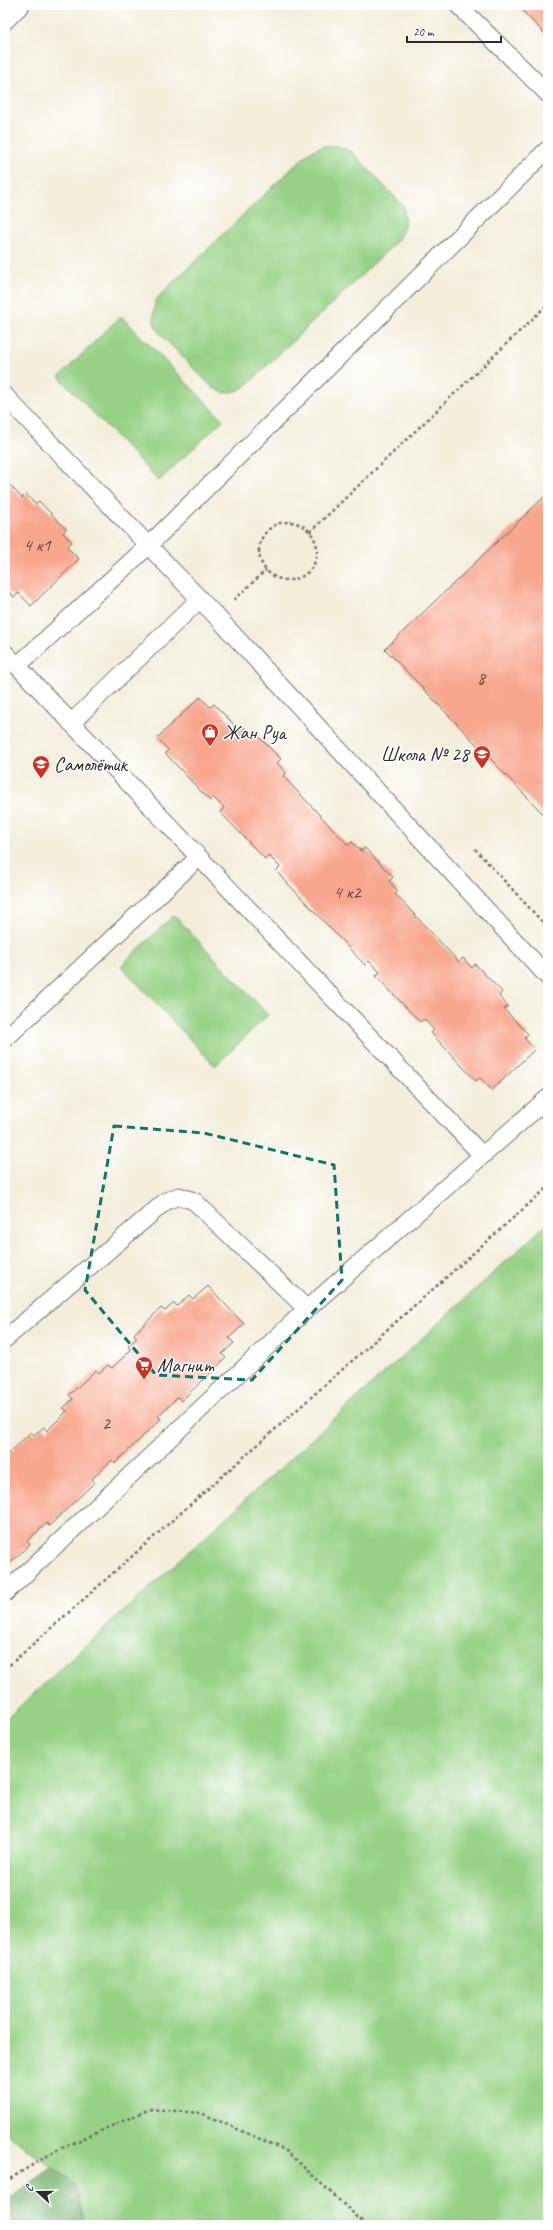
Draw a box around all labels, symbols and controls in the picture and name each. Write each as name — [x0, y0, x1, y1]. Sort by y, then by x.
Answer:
scale bar — [407, 18, 501, 44]
text: 20 m — [413, 24, 435, 40]
house number: 4 к1 — [23, 534, 51, 556]
house number: 8 — [477, 667, 487, 689]
place label: Жан Руа — [223, 720, 288, 745]
shop icon: Жан Руа — [200, 722, 220, 747]
place label: Школа № 28 — [381, 742, 471, 767]
school or university icon: Школа № 28 — [472, 744, 492, 769]
place label: Самолётик — [54, 752, 128, 777]
school or university icon: Самолётик — [31, 754, 51, 779]
house number: 4 к2 — [333, 881, 362, 903]
place label: Магнит — [157, 1353, 215, 1378]
supermarket icon: Магнит — [134, 1355, 154, 1380]
house number: 2 — [102, 1412, 112, 1434]
north arrow — [18, 2172, 58, 2212]
text: С — [21, 2182, 37, 2193]

